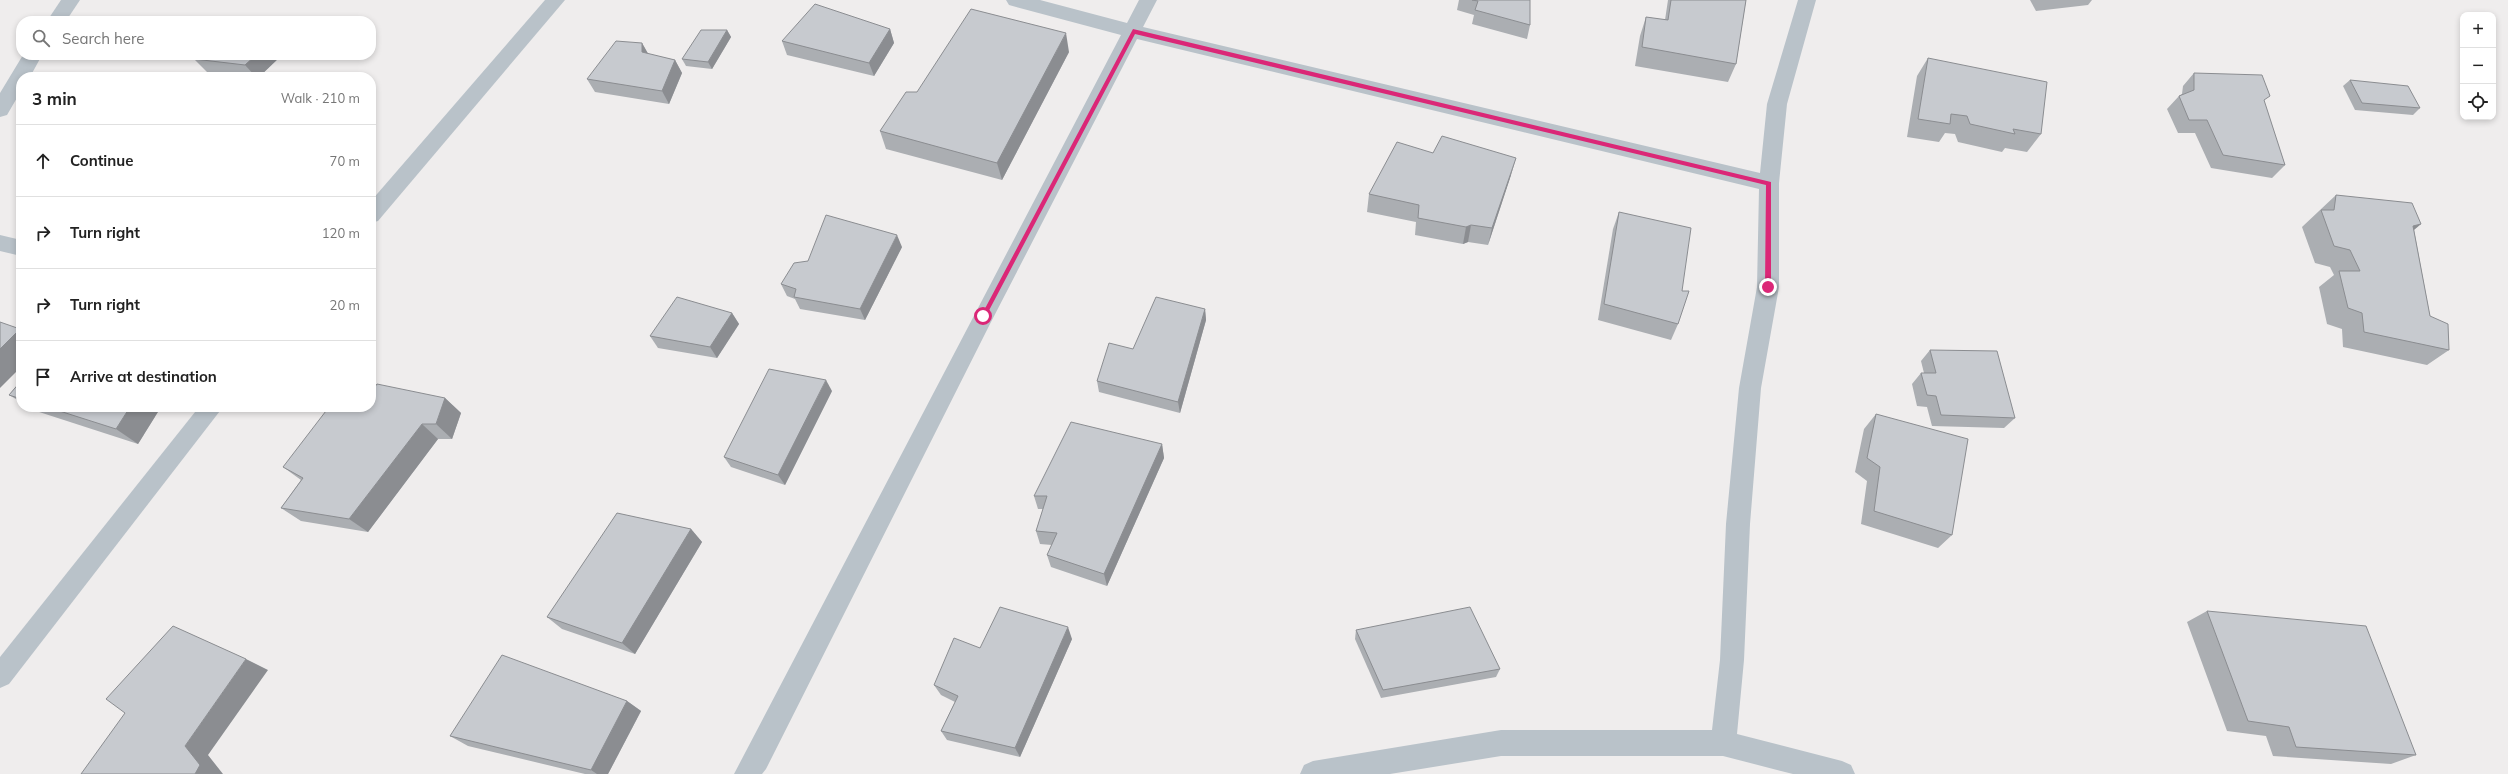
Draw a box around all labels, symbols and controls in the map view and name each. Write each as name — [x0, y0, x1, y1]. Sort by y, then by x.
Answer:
map controls — [2460, 12, 2496, 120]
button: + — [2460, 12, 2496, 48]
search box — [16, 16, 376, 60]
icon: search — [30, 27, 52, 49]
text: Search here — [62, 29, 144, 48]
button: − — [2460, 48, 2496, 84]
button: locate — [2460, 84, 2496, 120]
text: 3 min — [32, 88, 77, 109]
text: Walk · 210 m — [281, 90, 360, 106]
icon: ahead — [32, 150, 54, 172]
text: Continue — [70, 151, 133, 170]
text: 70 m — [330, 153, 360, 169]
icon: right — [32, 222, 54, 244]
text: Turn right — [70, 223, 140, 242]
text: 120 m — [322, 225, 360, 241]
route end — [1759, 278, 1777, 296]
icon: right — [32, 294, 54, 316]
text: Turn right — [70, 295, 140, 314]
text: 20 m — [330, 297, 360, 313]
route start — [974, 307, 992, 325]
icon: arrive — [32, 366, 54, 388]
text: Arrive at destination — [70, 367, 217, 386]

